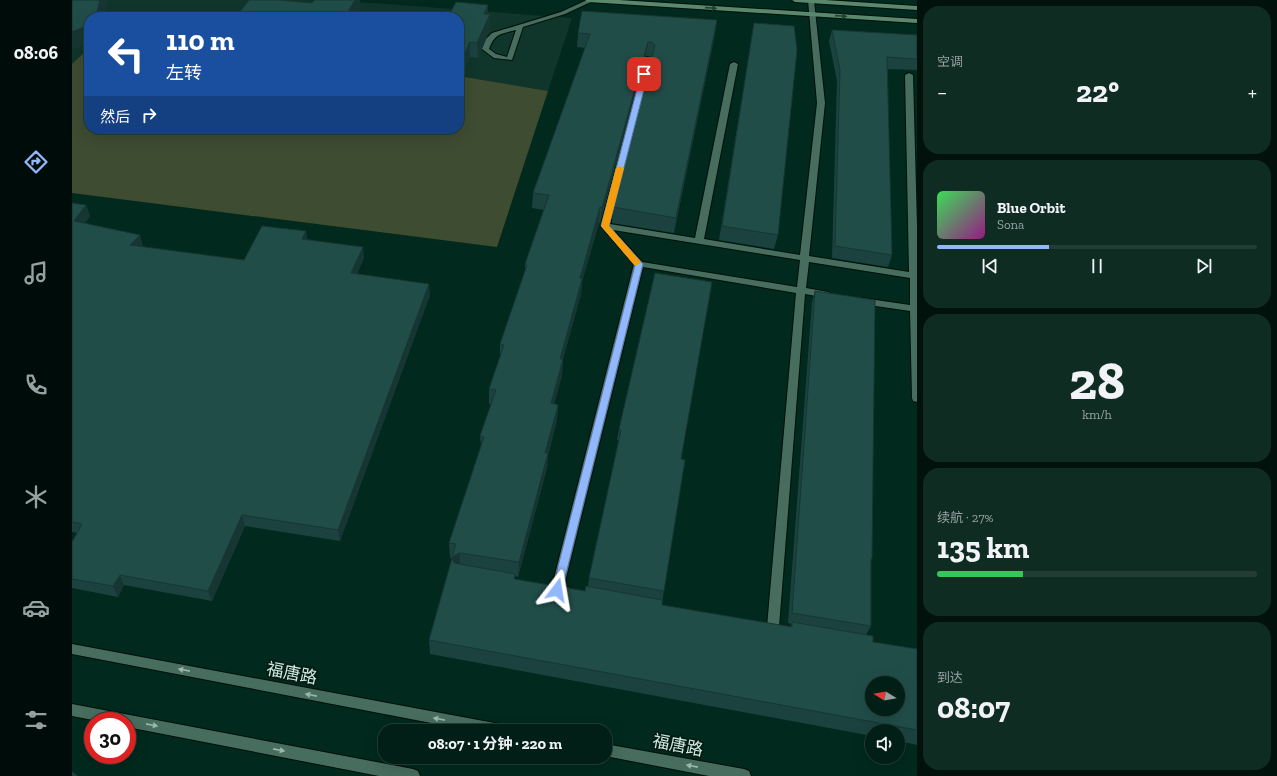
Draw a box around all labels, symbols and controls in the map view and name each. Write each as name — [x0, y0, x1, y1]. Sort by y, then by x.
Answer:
one-way arrow — [705, 5, 718, 11]
one-way arrow — [835, 13, 847, 20]
text: 110 m — [166, 24, 235, 57]
icon: left — [100, 28, 152, 80]
text: 08:06 — [14, 42, 58, 64]
text: 空调 — [937, 54, 963, 69]
pin — [627, 57, 661, 91]
text: 左转 — [166, 62, 202, 84]
icon: arrive — [633, 63, 655, 85]
text: 22° — [1076, 74, 1119, 110]
text: − — [937, 79, 947, 106]
text: + — [1248, 79, 1257, 106]
icon: right — [138, 104, 160, 126]
text: 然后 — [100, 108, 130, 126]
icon: directions — [22, 148, 50, 176]
text: Blue Orbit — [997, 199, 1065, 217]
text: Sona — [997, 217, 1024, 232]
icon: previous — [979, 255, 1001, 277]
icon: pause — [1086, 255, 1108, 277]
icon: next — [1193, 255, 1215, 277]
icon: music — [22, 259, 50, 287]
text: 28 — [1069, 350, 1125, 412]
icon: phone — [22, 371, 50, 399]
text: km/h — [1082, 407, 1112, 422]
icon: climate — [22, 483, 50, 511]
text: 续航 · 27% — [937, 510, 994, 525]
text: 135 km — [937, 530, 1029, 566]
position arrow — [536, 569, 578, 611]
icon: car — [22, 594, 50, 622]
street label: 福唐路 — [265, 658, 319, 688]
one-way arrow — [177, 667, 190, 673]
text: 到达 — [937, 670, 963, 685]
north arrow — [865, 676, 905, 716]
map controls — [865, 676, 905, 764]
text: 08:07 — [937, 690, 1010, 726]
one-way arrow — [305, 691, 317, 697]
icon: filters — [22, 706, 50, 734]
speed limit sign: 30 — [84, 712, 136, 764]
one-way arrow — [433, 715, 445, 721]
one-way arrow — [145, 723, 158, 729]
button: sound — [865, 724, 905, 764]
street label: 福唐路 — [651, 730, 705, 760]
text: 08:07 · 1 分钟 · 220 m — [428, 735, 562, 753]
one-way arrow — [273, 747, 285, 753]
one-way arrow — [685, 763, 698, 769]

